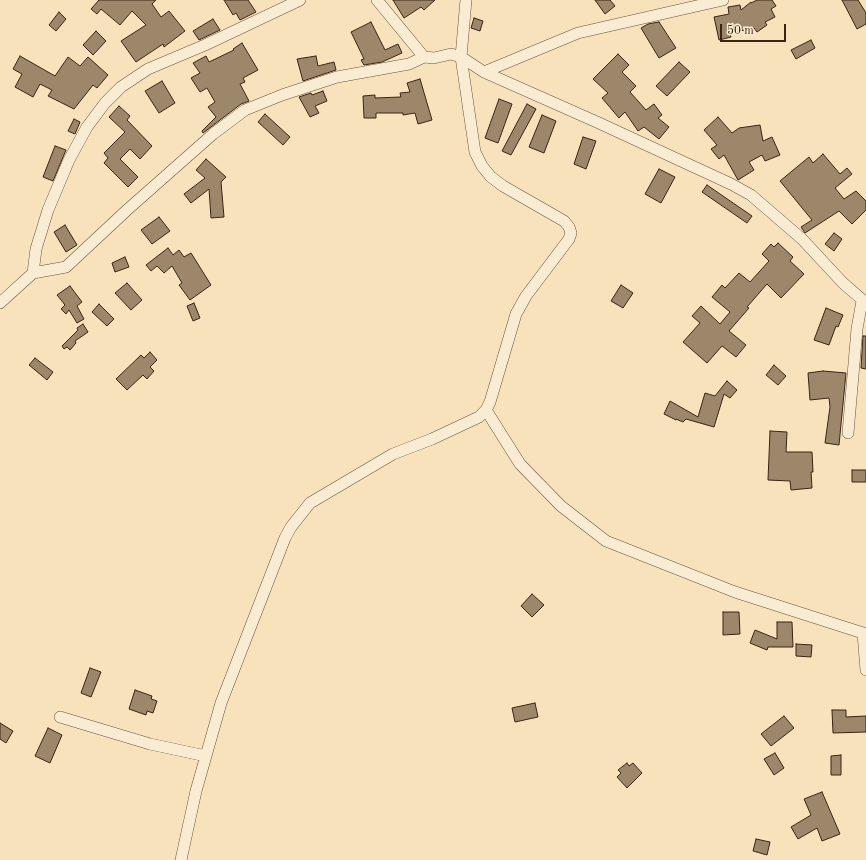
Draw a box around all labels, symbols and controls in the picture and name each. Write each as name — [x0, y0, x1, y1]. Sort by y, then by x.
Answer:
scale bar — [722, 16, 788, 42]
text: 50 m — [727, 25, 754, 37]

